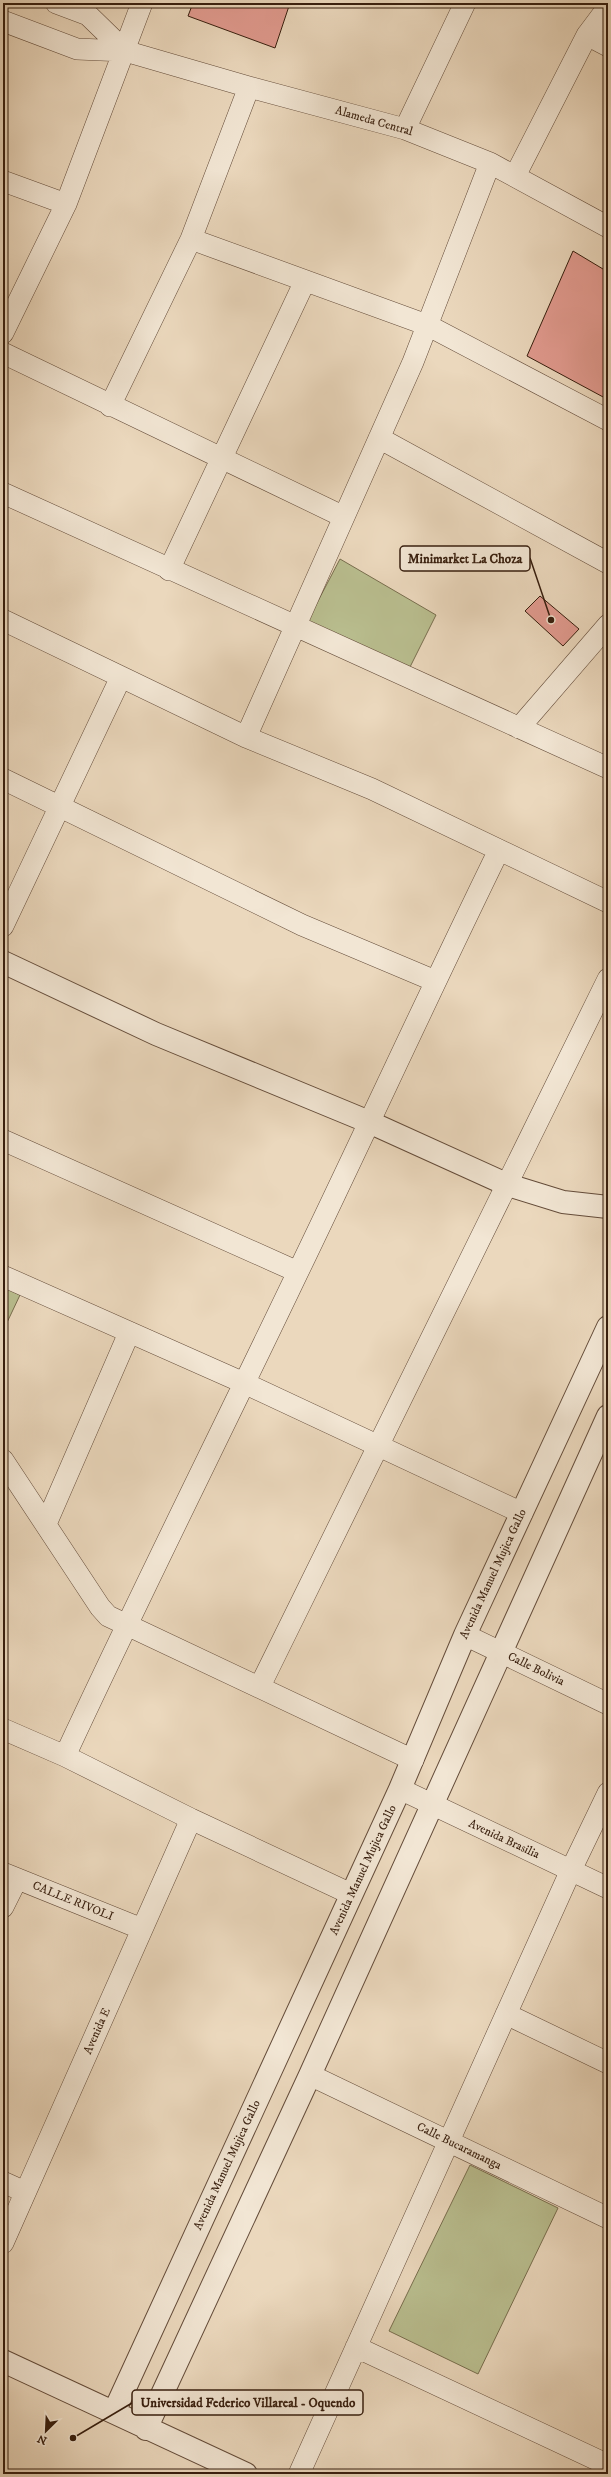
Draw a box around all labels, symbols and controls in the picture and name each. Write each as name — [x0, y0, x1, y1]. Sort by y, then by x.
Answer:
street label: Alameda Central — [333, 103, 415, 139]
callout: Minimarket La Choza — [400, 546, 530, 571]
text: Minimarket La Choza — [408, 551, 523, 567]
street label: Avenida Manuel Mujica Gallo — [456, 1506, 530, 1641]
street label: Calle Bolivia — [505, 1649, 568, 1690]
street label: Avenida Manuel Mujica Gallo — [326, 1802, 400, 1937]
street label: Avenida Brasilia — [466, 1816, 543, 1862]
street label: CALLE RIVOLI — [30, 1878, 116, 1924]
street label: Avenida E — [80, 2005, 114, 2057]
street label: Avenida Manuel Mujica Gallo — [190, 2097, 264, 2232]
street label: Calle Bucaramanga — [414, 2119, 505, 2173]
callout: Universidad Federico Villareal - Oquendo — [132, 2390, 363, 2415]
text: Universidad Federico Villareal - Oquendo — [141, 2395, 356, 2412]
north arrow — [26, 2411, 66, 2451]
text: N — [35, 2431, 49, 2447]

